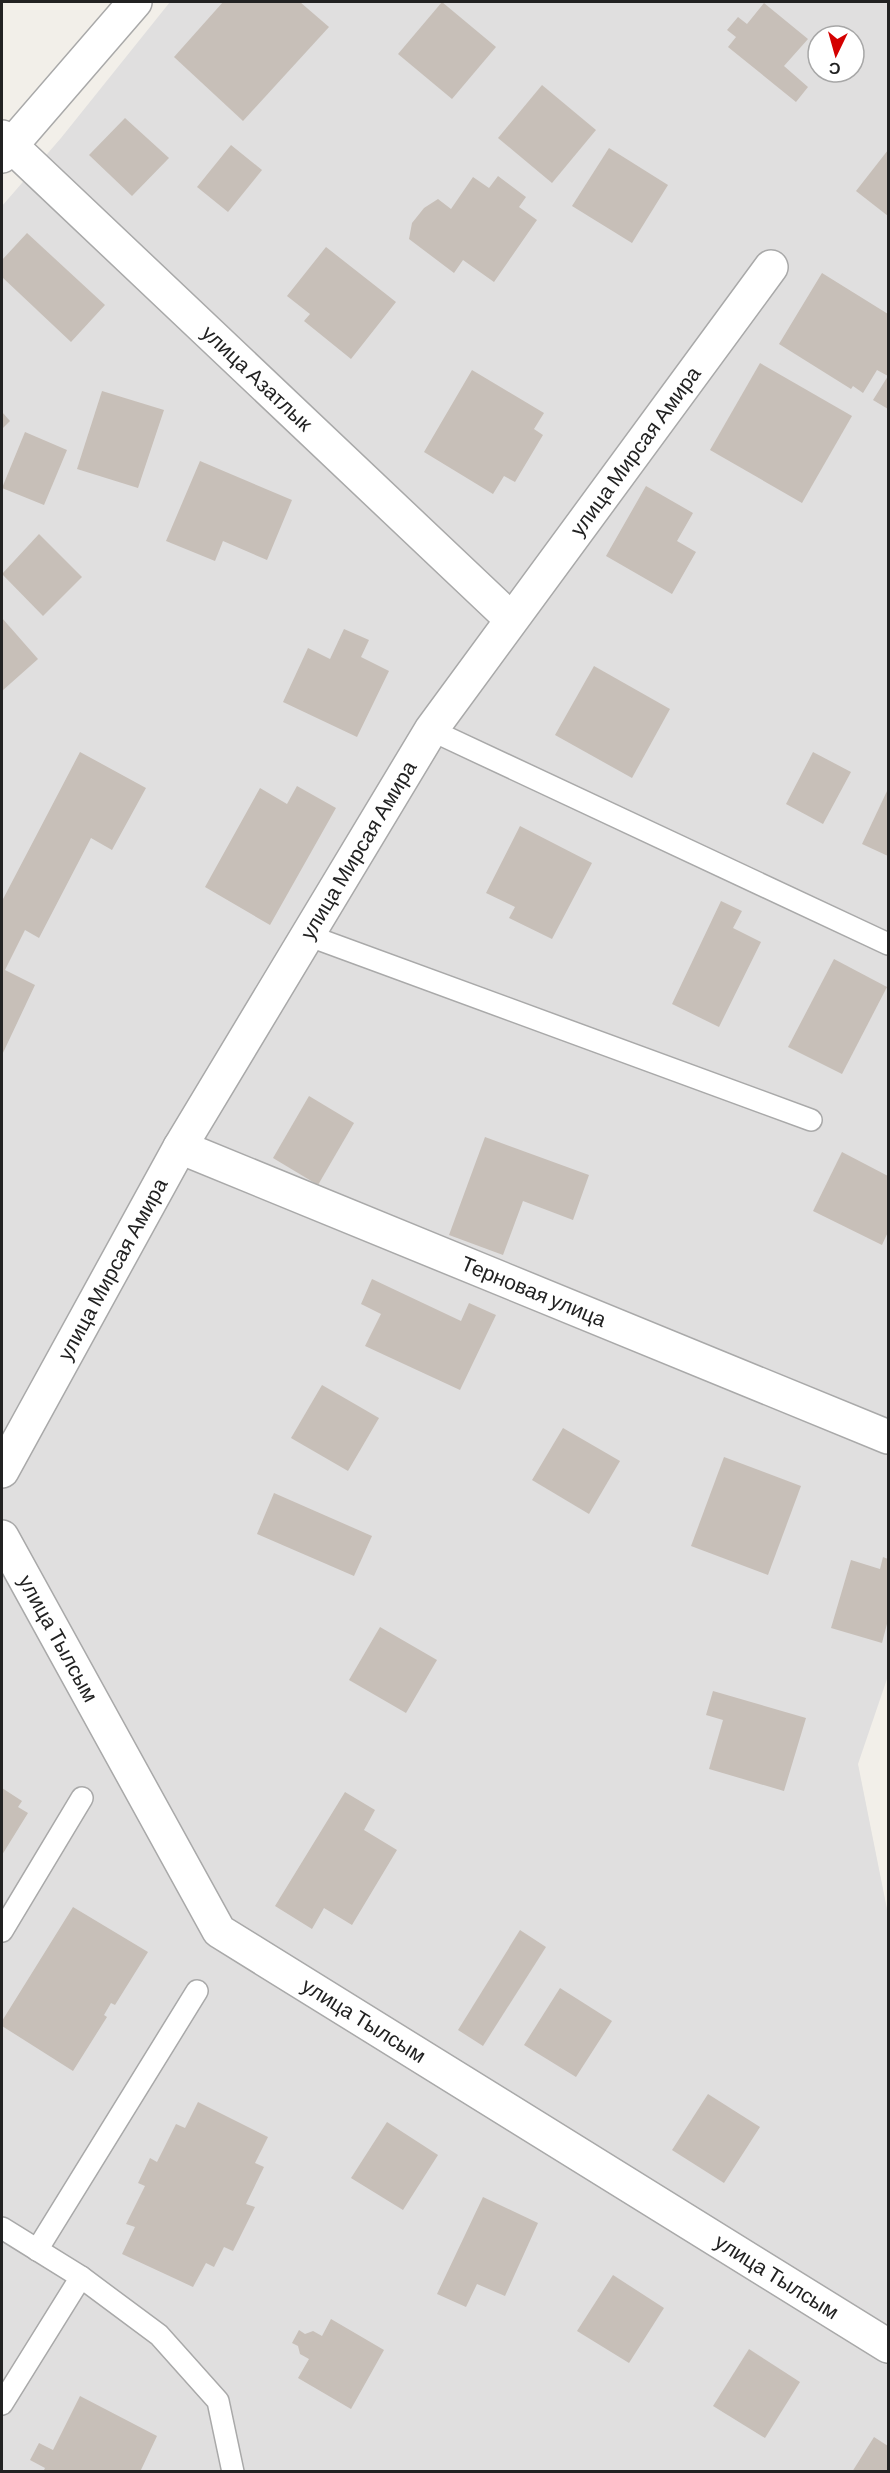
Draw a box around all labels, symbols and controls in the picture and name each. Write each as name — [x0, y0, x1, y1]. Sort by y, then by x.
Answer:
north arrow — [806, 24, 866, 84]
text: С — [828, 59, 841, 79]
street label: улица Азатлык — [198, 319, 319, 436]
street label: улица Мирсая Амира — [564, 361, 705, 540]
street label: улица Мирсая Амира — [294, 755, 421, 943]
street label: улица Мирсая Амира — [51, 1173, 172, 1364]
street label: Терновая улица — [458, 1250, 610, 1331]
street label: улица Тылсым — [14, 1570, 104, 1706]
street label: улица Тылсым — [298, 1972, 431, 2067]
street label: улица Тылсым — [711, 2228, 844, 2323]

